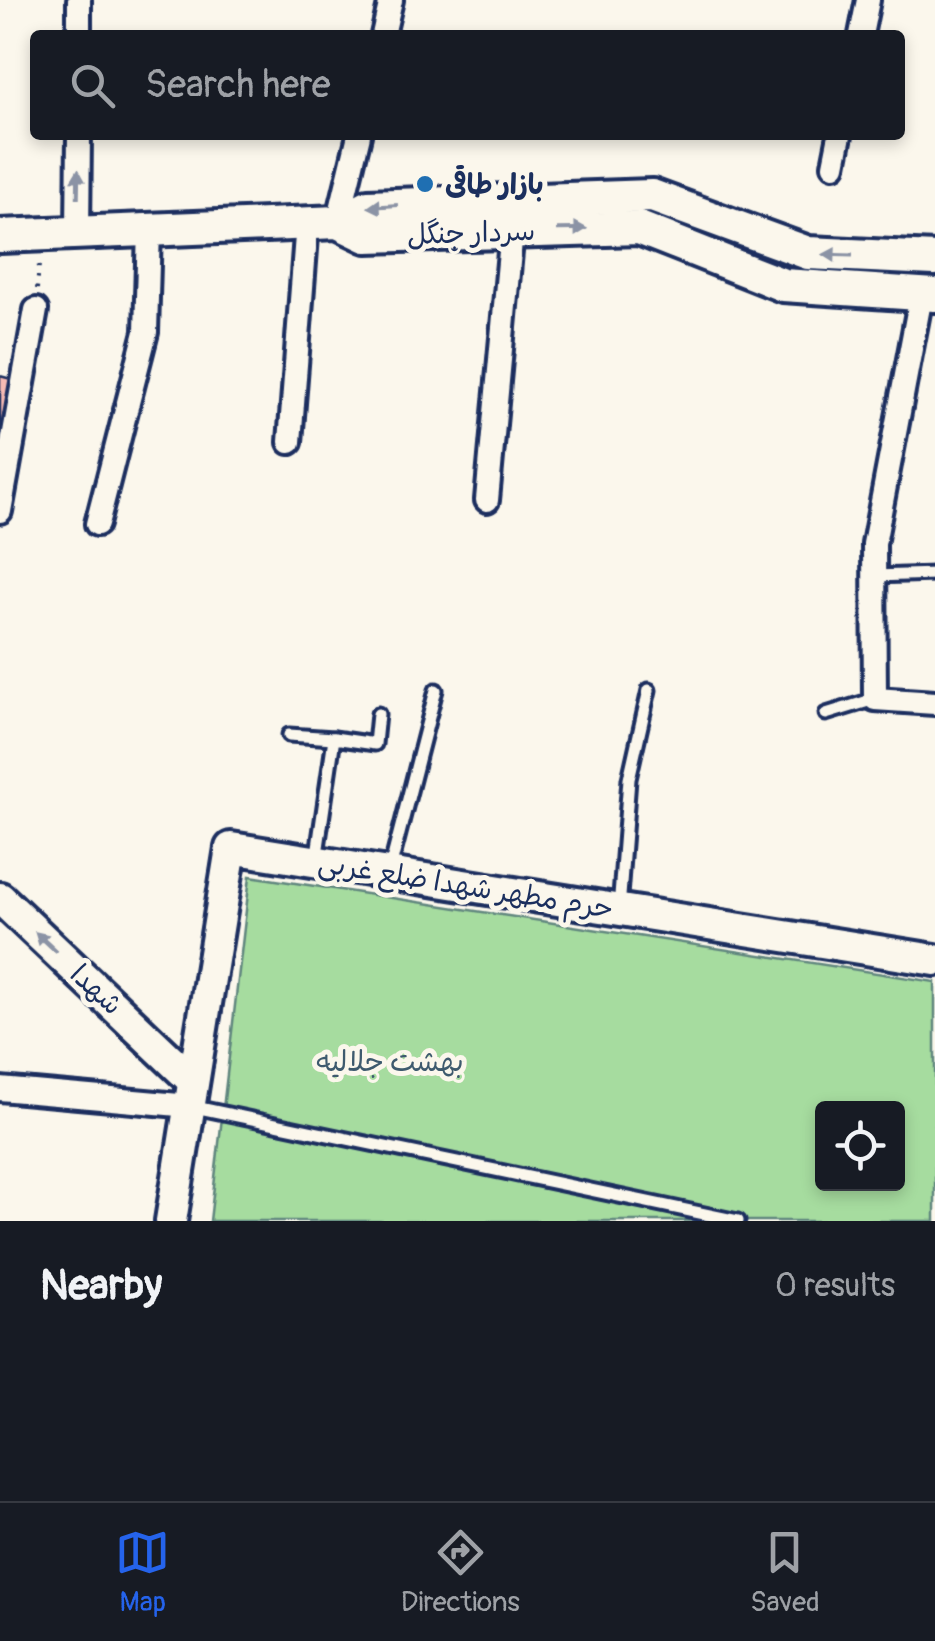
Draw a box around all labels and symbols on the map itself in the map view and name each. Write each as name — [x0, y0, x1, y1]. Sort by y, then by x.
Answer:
place label: بازار طاقی — [445, 165, 544, 203]
one-way arrow — [71, 167, 87, 199]
marker: بازار طاقی — [414, 173, 436, 195]
one-way arrow — [367, 199, 398, 215]
street label: سردار جنگل — [406, 214, 536, 253]
one-way arrow — [556, 221, 588, 237]
one-way arrow — [821, 246, 853, 262]
street label: حرم مطهر شهدا ضلع غربی — [315, 846, 616, 930]
one-way arrow — [35, 931, 59, 954]
street label: شهدا — [62, 957, 129, 1023]
park label: بهشت جلالیه — [316, 1045, 464, 1080]

